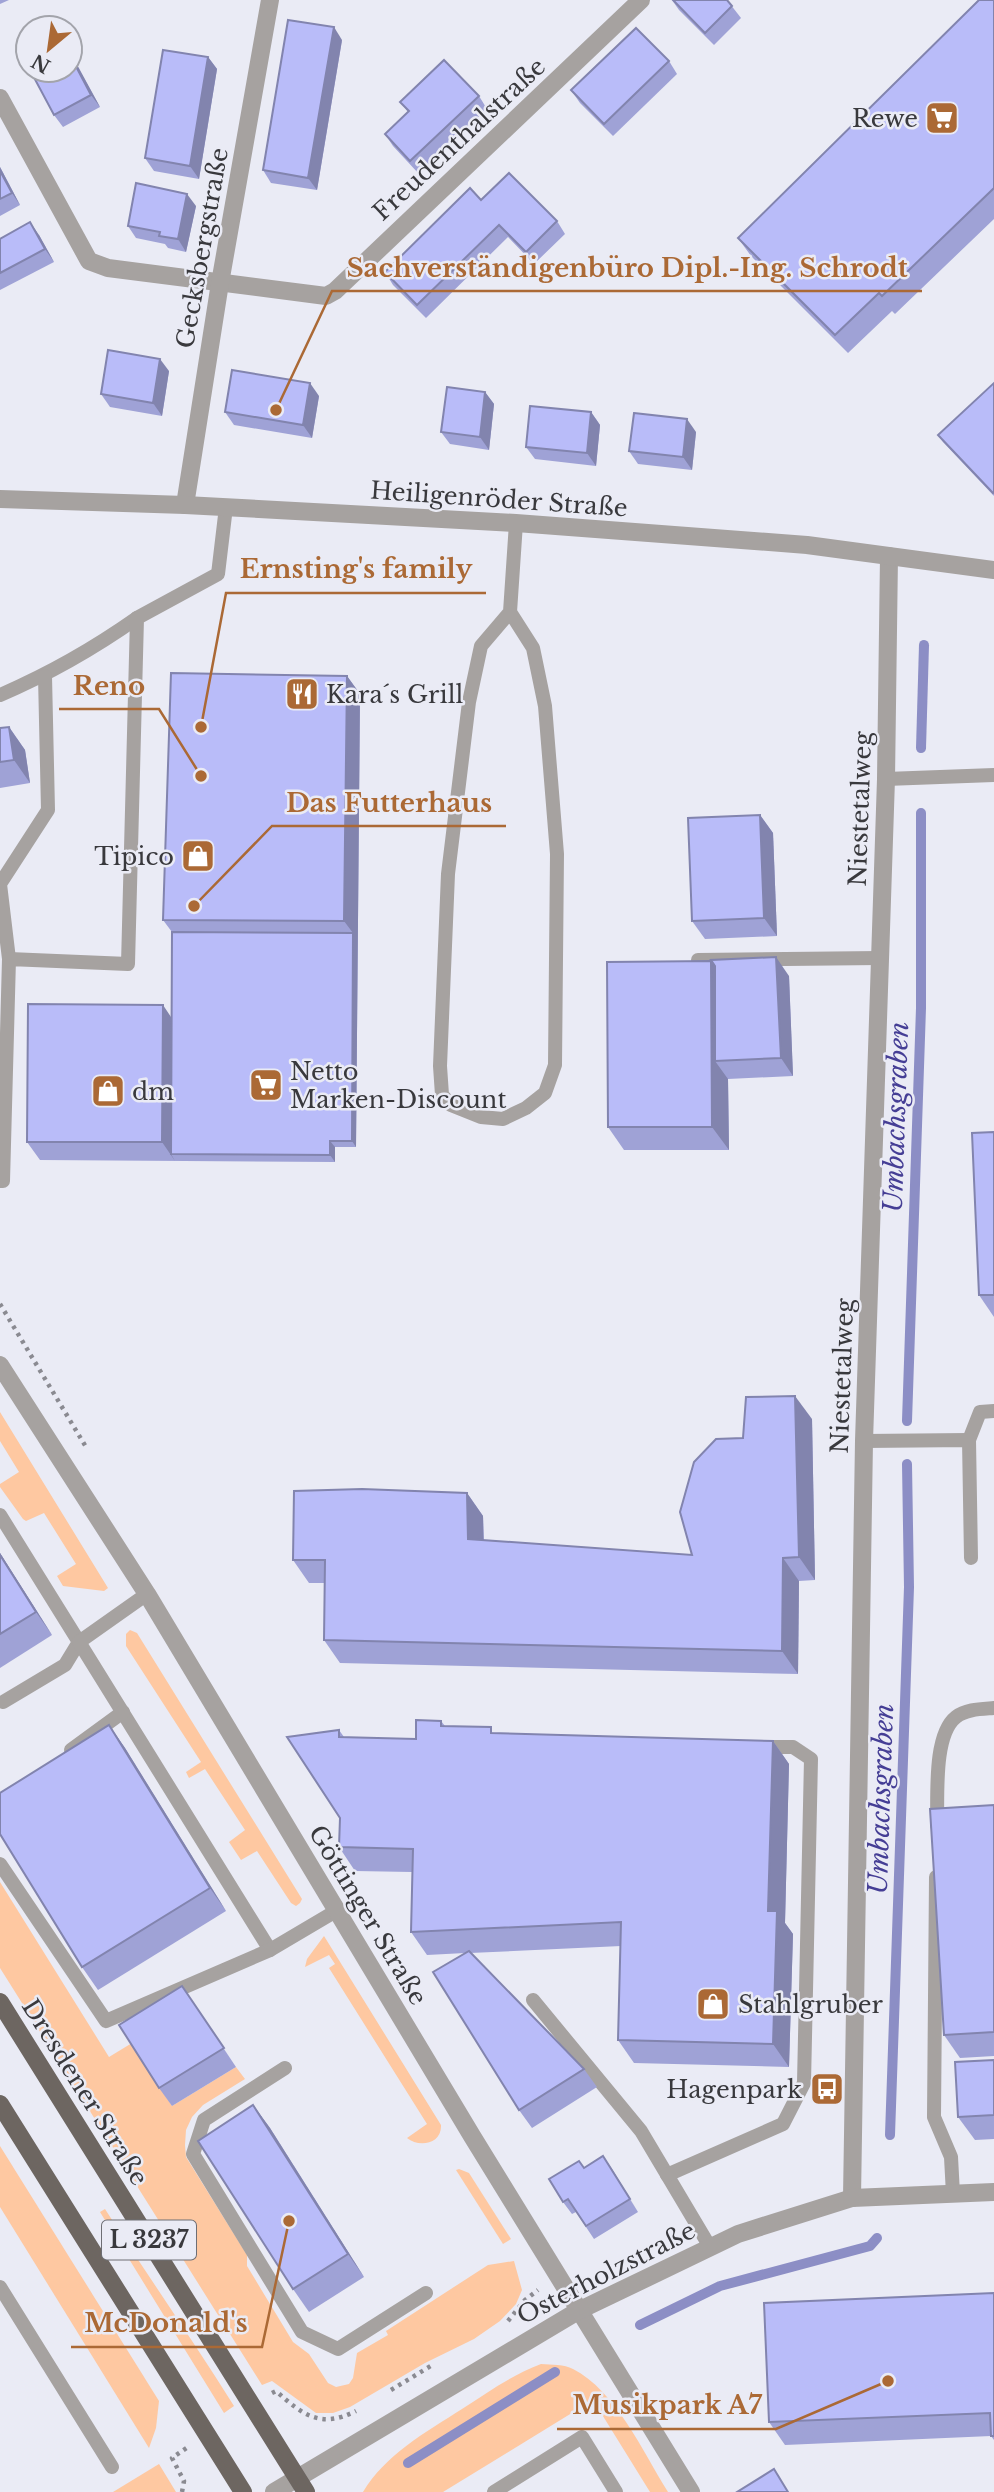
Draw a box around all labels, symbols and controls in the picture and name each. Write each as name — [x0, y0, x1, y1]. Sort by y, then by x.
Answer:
north arrow — [14, 14, 84, 84]
text: N — [27, 49, 54, 78]
street label: Freudenthalstraße — [367, 52, 551, 226]
supermarket icon: Rewe — [923, 99, 961, 137]
place label: Rewe — [852, 104, 918, 133]
street label: Gecksbergstraße — [170, 145, 234, 351]
callout: Sachverständigenbüro Dipl.-Ing. Schrodt — [332, 244, 922, 291]
text: Sachverständigenbüro Dipl.-Ing. Schrodt — [346, 252, 908, 284]
street label: Heiligenröder Straße — [369, 476, 629, 522]
callout: Ernsting's family — [226, 546, 486, 593]
text: Ernsting's family — [240, 553, 472, 585]
callout: Reno — [59, 662, 159, 709]
text: Reno — [73, 670, 145, 702]
restaurant icon: Kara´s Grill — [283, 675, 321, 713]
place label: Kara´s Grill — [326, 680, 463, 709]
street label: Niestetalweg — [843, 730, 877, 887]
callout: Das Futterhaus — [272, 779, 506, 826]
text: Das Futterhaus — [286, 787, 492, 819]
shop icon: Tipico — [179, 837, 217, 875]
place label: Tipico — [94, 842, 174, 871]
water label: Umbachsgraben — [877, 1021, 915, 1213]
place label: Netto Marken-Discount — [290, 1057, 506, 1114]
supermarket icon: Netto Marken-Discount — [247, 1066, 285, 1104]
shop icon: dm — [89, 1072, 127, 1110]
place label: dm — [132, 1077, 174, 1106]
street label: Niestetalweg — [825, 1297, 859, 1454]
water label: Umbachsgraben — [862, 1703, 900, 1895]
street label: Göttinger Straße — [303, 1820, 433, 2010]
shop icon: Stahlgruber — [694, 1985, 732, 2023]
place label: Stahlgruber — [738, 1990, 883, 2019]
street label: Dresdener Straße — [16, 1993, 154, 2191]
bus stop icon: Hagenpark — [808, 2070, 846, 2108]
place label: Hagenpark — [666, 2075, 802, 2104]
street label: Osterholzstraße — [512, 2216, 700, 2330]
road number: L 3237 — [102, 2220, 196, 2260]
callout: McDonald's — [71, 2300, 262, 2347]
text: McDonald's — [84, 2307, 248, 2339]
callout: Musikpark A7 — [557, 2382, 776, 2429]
text: Musikpark A7 — [572, 2389, 762, 2421]

